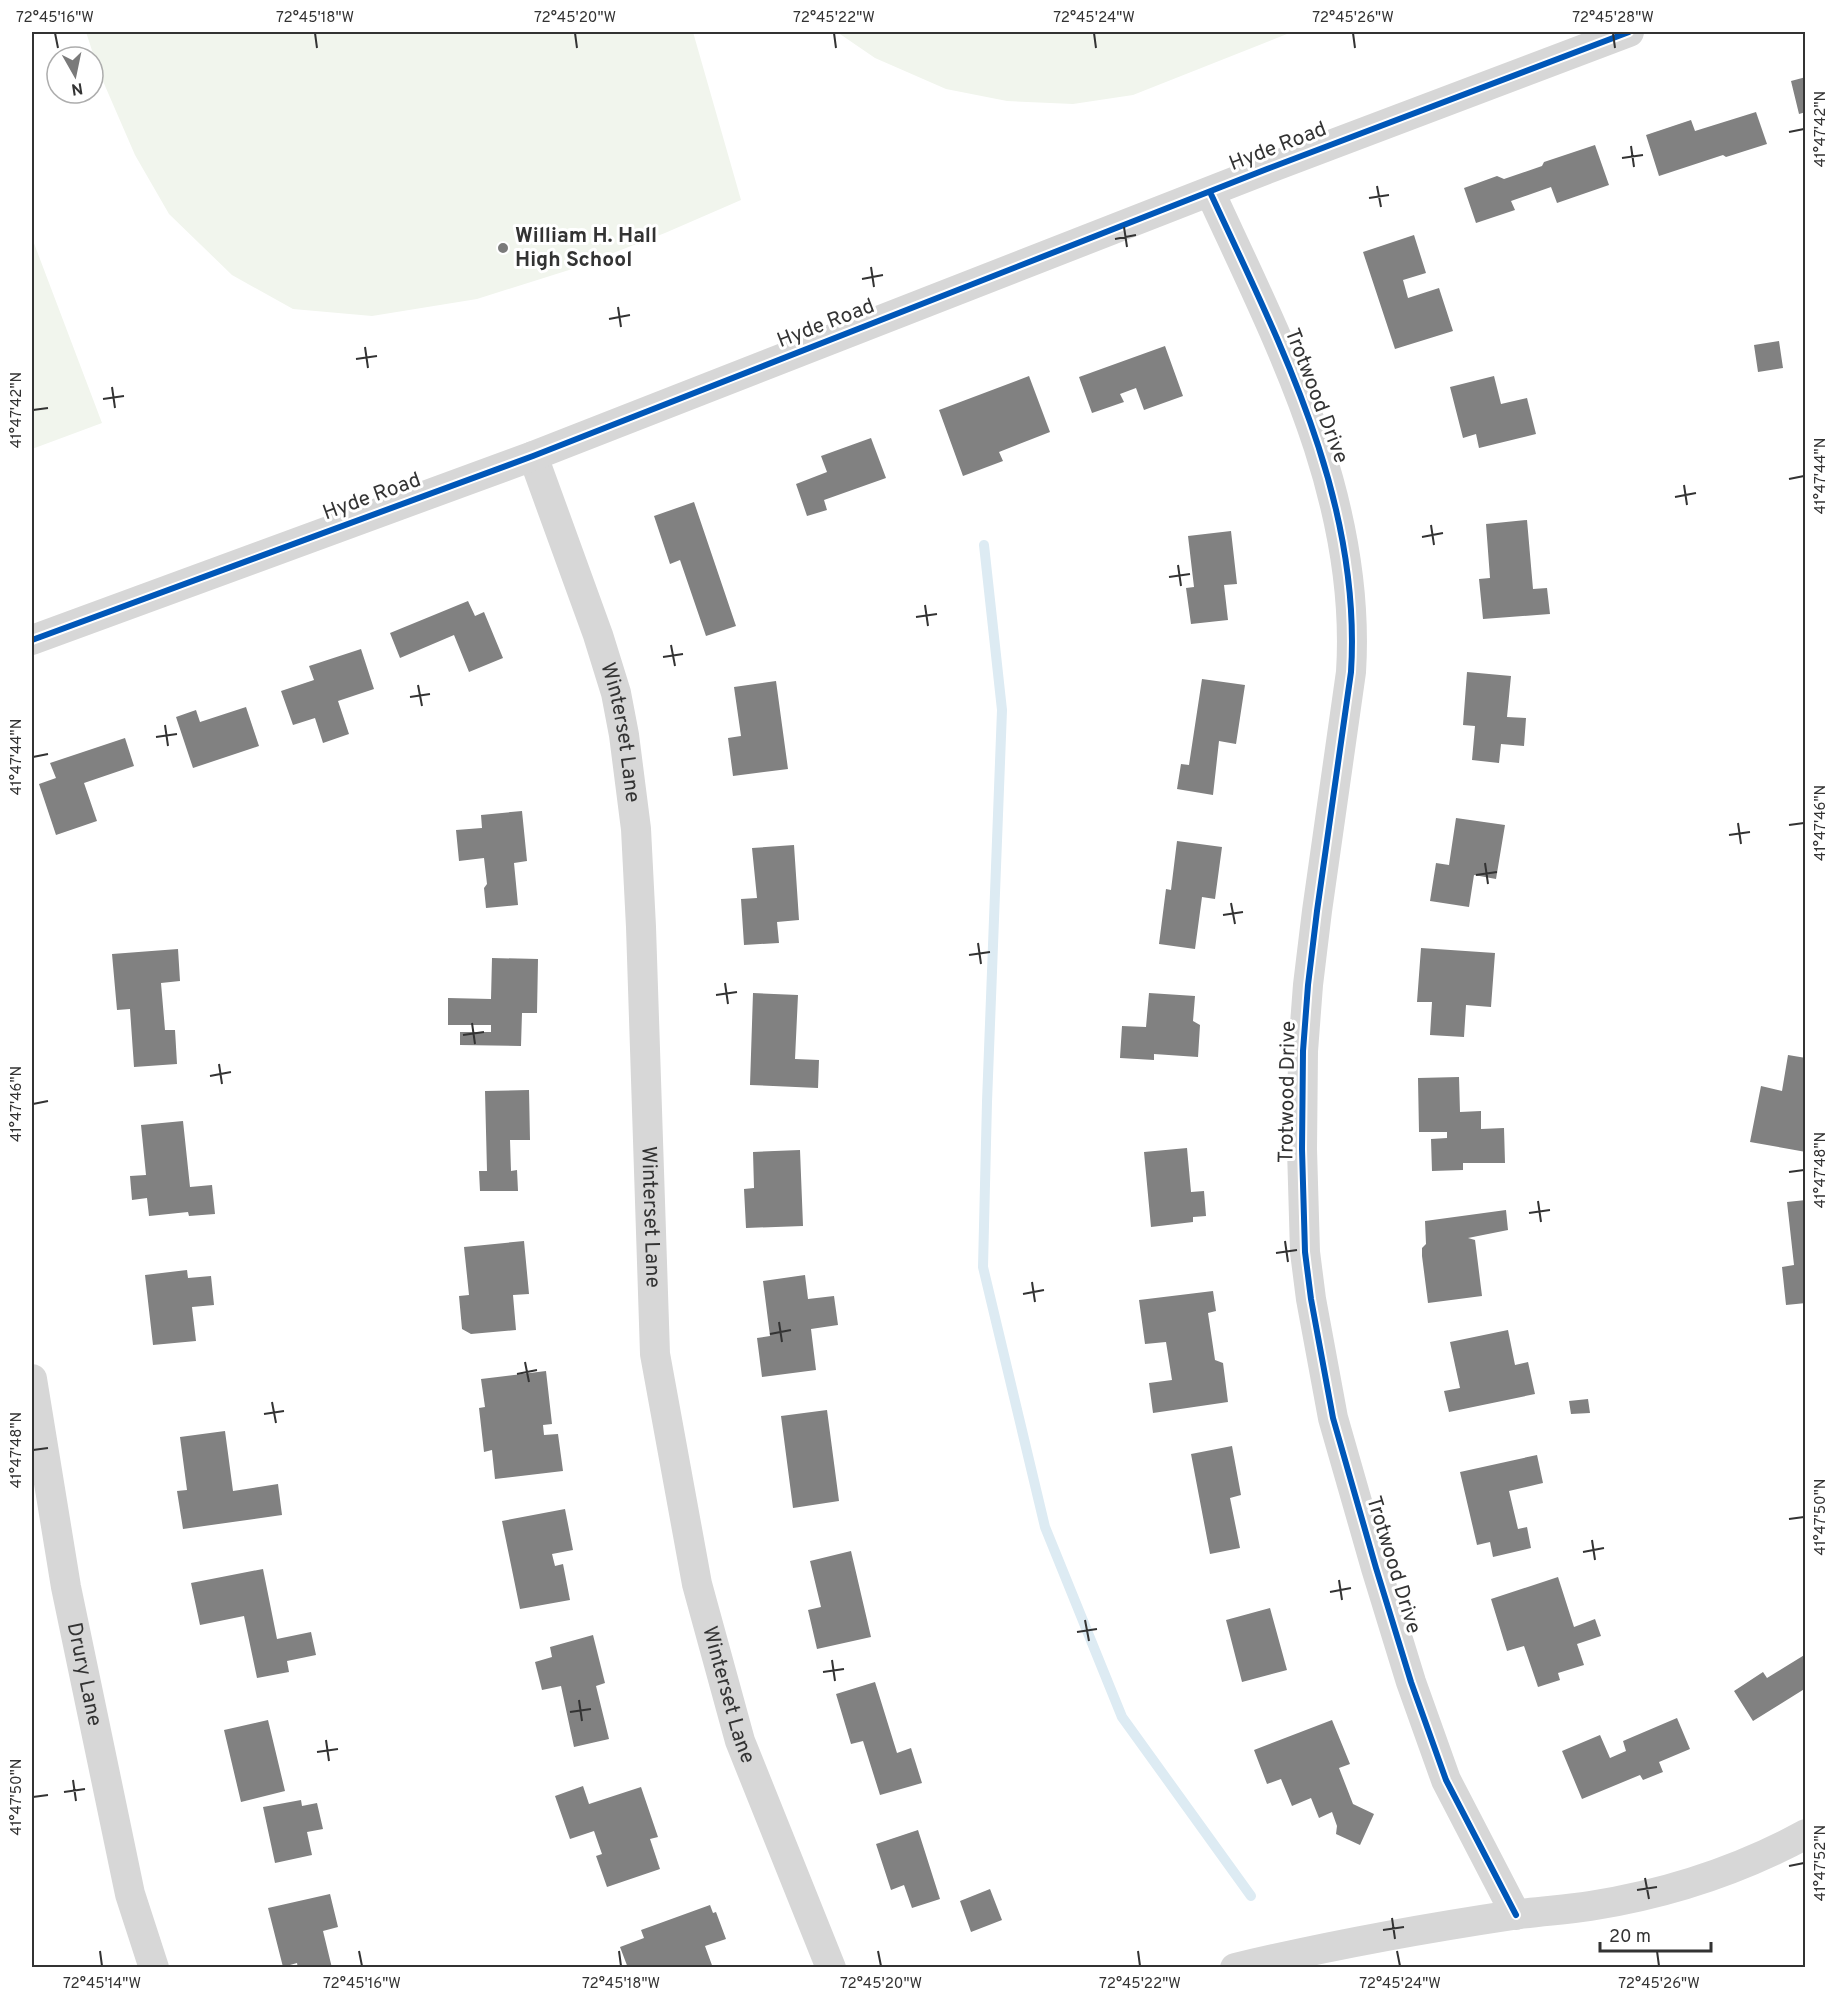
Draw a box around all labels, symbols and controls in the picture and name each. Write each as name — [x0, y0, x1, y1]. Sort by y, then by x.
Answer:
text: 72°45'16"W — [16, 9, 94, 28]
text: 72°45'18"W — [276, 9, 354, 28]
text: 72°45'20"W — [534, 9, 616, 28]
text: 72°45'22"W — [793, 9, 875, 28]
text: 72°45'24"W — [1053, 9, 1135, 28]
text: 72°45'26"W — [1312, 9, 1394, 28]
text: 72°45'28"W — [1572, 9, 1654, 28]
north arrow — [45, 45, 105, 105]
text: N — [70, 77, 84, 99]
text: 41°47'42"N — [1812, 91, 1831, 167]
street label: Hyde Road — [1225, 116, 1331, 178]
place label: William H. Hall High School — [515, 223, 657, 274]
marker: William H. Hall High School — [496, 241, 510, 255]
street label: Hyde Road — [773, 293, 879, 355]
street label: Trotwood Drive — [1278, 325, 1354, 467]
text: 41°47'42"N — [8, 372, 27, 448]
text: 41°47'44"N — [1812, 438, 1831, 514]
street label: Hyde Road — [319, 467, 425, 527]
street label: Winterset Lane — [594, 659, 646, 804]
text: 41°47'44"N — [8, 719, 27, 795]
text: 41°47'46"N — [1812, 785, 1831, 861]
street label: Trotwood Drive — [1273, 1021, 1303, 1163]
text: 41°47'46"N — [8, 1066, 27, 1142]
text: 41°47'48"N — [1812, 1132, 1831, 1208]
street label: Winterset Lane — [635, 1146, 666, 1288]
text: 41°47'48"N — [8, 1412, 27, 1488]
text: 41°47'50"N — [1812, 1479, 1831, 1555]
street label: Trotwood Drive — [1359, 1493, 1427, 1637]
street label: Drury Lane — [60, 1620, 108, 1729]
street label: Winterset Lane — [696, 1623, 761, 1768]
text: 41°47'50"N — [8, 1759, 27, 1835]
text: 41°47'52"N — [1812, 1825, 1831, 1901]
scale bar — [1600, 1915, 1711, 1953]
text: 20 m — [1609, 1926, 1651, 1949]
text: 72°45'14"W — [63, 1975, 141, 1994]
text: 72°45'16"W — [323, 1975, 401, 1994]
text: 72°45'18"W — [582, 1975, 660, 1994]
text: 72°45'20"W — [840, 1975, 922, 1994]
text: 72°45'22"W — [1099, 1975, 1181, 1994]
text: 72°45'24"W — [1359, 1975, 1441, 1994]
text: 72°45'26"W — [1618, 1975, 1700, 1994]

